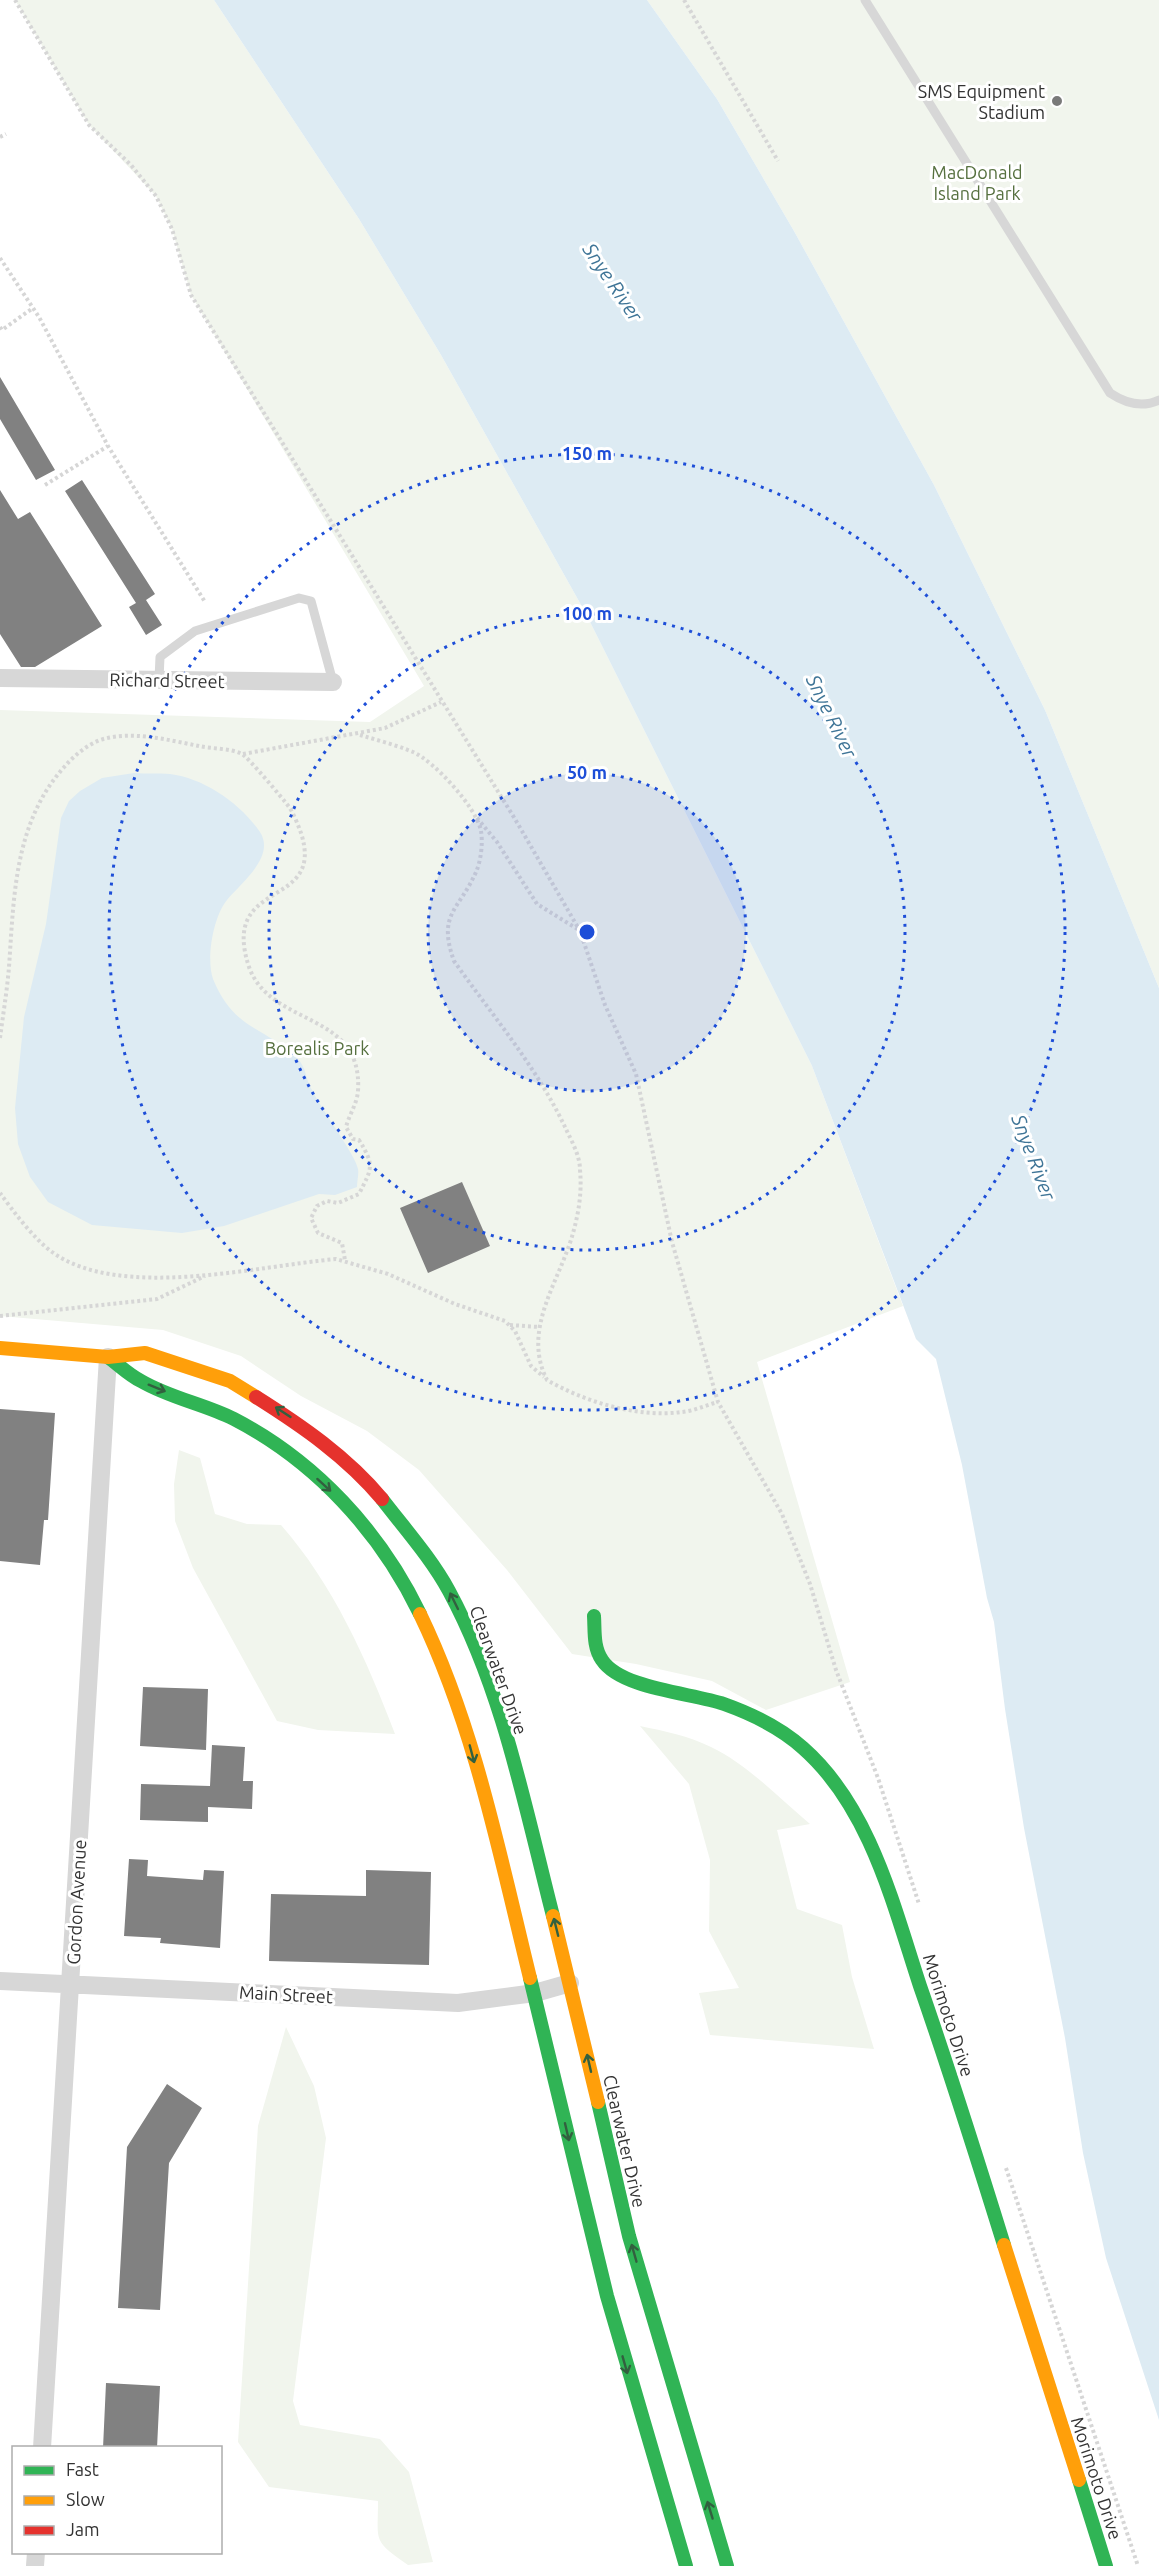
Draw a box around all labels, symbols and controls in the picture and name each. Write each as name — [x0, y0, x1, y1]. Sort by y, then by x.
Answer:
place label: SMS Equipment Stadium — [918, 81, 1045, 122]
marker: SMS Equipment Stadium — [1050, 94, 1064, 108]
park label: MacDonald Island Park — [931, 162, 1023, 203]
water label: Snye River — [578, 238, 648, 327]
text: 150 m — [562, 443, 612, 463]
text: 100 m — [562, 603, 612, 623]
street label: Richard Street — [109, 669, 225, 691]
water label: Snye River — [802, 670, 863, 763]
text: 50 m — [567, 762, 607, 782]
centre of rings — [577, 922, 597, 942]
park label: Borealis Park — [265, 1038, 369, 1058]
water label: Snye River — [1007, 1110, 1061, 1204]
one-way arrow — [147, 1383, 166, 1394]
one-way arrow — [275, 1406, 292, 1418]
one-way arrow — [316, 1478, 331, 1492]
one-way arrow — [447, 1592, 459, 1610]
street label: Clearwater Drive — [466, 1603, 532, 1737]
one-way arrow — [467, 1744, 478, 1763]
street label: Gordon Avenue — [63, 1839, 89, 1965]
one-way arrow — [550, 1917, 562, 1936]
street label: Morimoto Drive — [920, 1951, 978, 2079]
street label: Main Street — [239, 1982, 333, 2006]
one-way arrow — [582, 2054, 594, 2073]
street label: Clearwater Drive — [600, 2073, 650, 2209]
one-way arrow — [562, 2122, 574, 2141]
one-way arrow — [628, 2244, 639, 2263]
one-way arrow — [620, 2355, 631, 2374]
street label: Morimoto Drive — [1068, 2414, 1126, 2542]
legend — [12, 2446, 222, 2554]
text: Fast — [66, 2459, 99, 2479]
text: Slow — [66, 2489, 105, 2509]
one-way arrow — [704, 2501, 715, 2520]
text: Jam — [66, 2519, 100, 2539]

